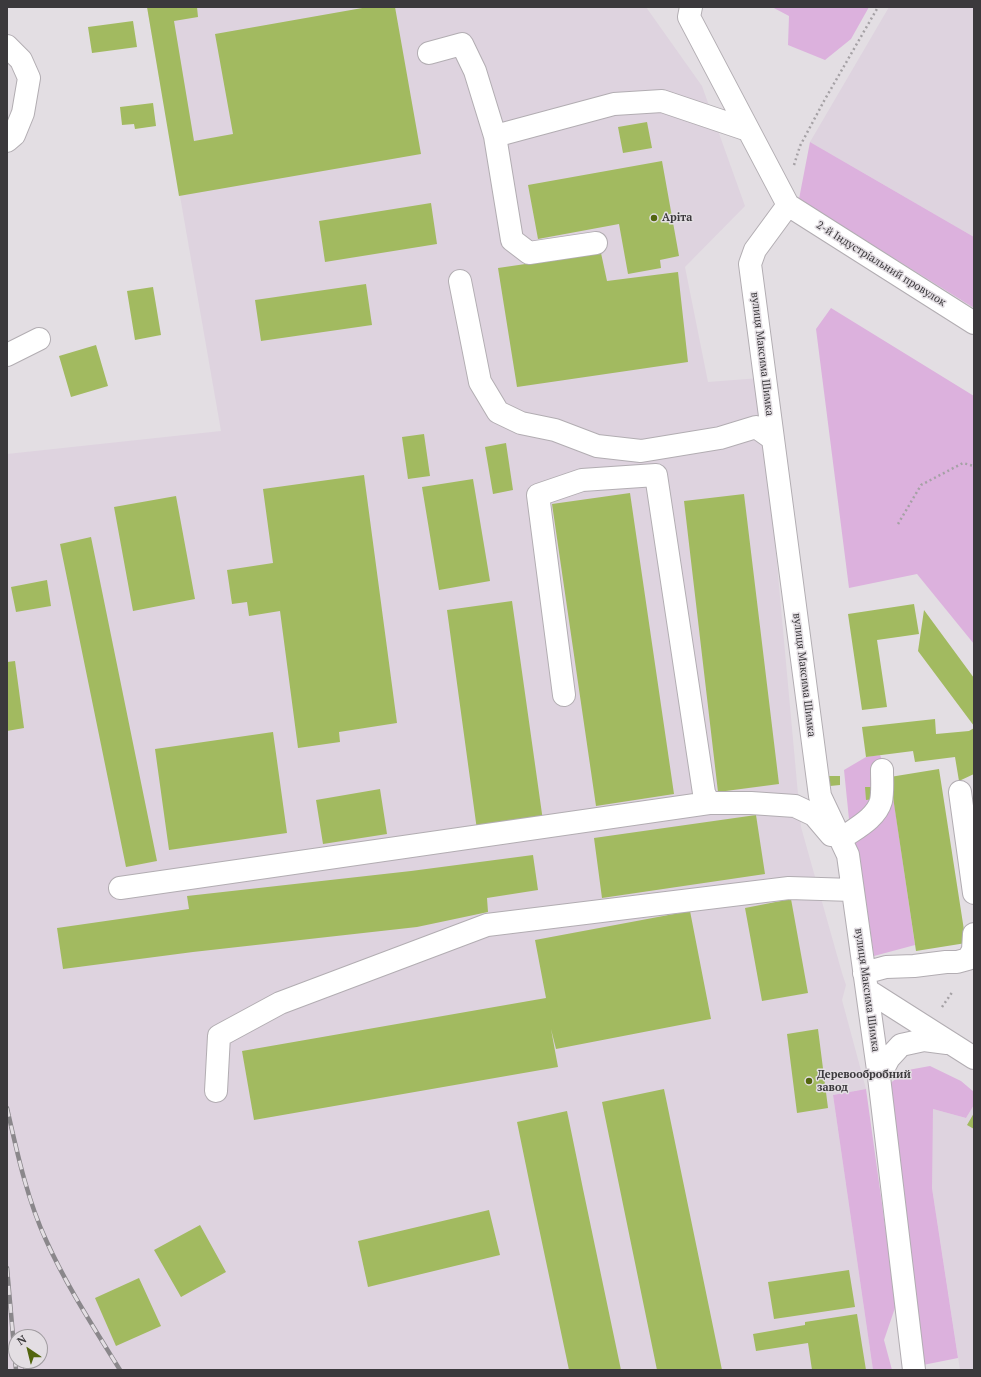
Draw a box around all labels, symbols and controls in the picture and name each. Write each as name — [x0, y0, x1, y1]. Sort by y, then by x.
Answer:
place label: Аріта — [662, 211, 692, 225]
marker: Аріта — [649, 213, 659, 223]
street label: 2-й Індустріальний провулок — [814, 219, 948, 309]
street label: вулиця Максима Шимка — [748, 291, 776, 417]
street label: вулиця Максима Шимка — [790, 612, 818, 738]
street label: вулиця Максима Шимка — [852, 927, 882, 1053]
place label: Деревообробний завод — [817, 1068, 911, 1094]
marker: Деревообробний завод — [804, 1076, 814, 1086]
north arrow — [8, 1329, 48, 1369]
text: N — [14, 1332, 29, 1348]

